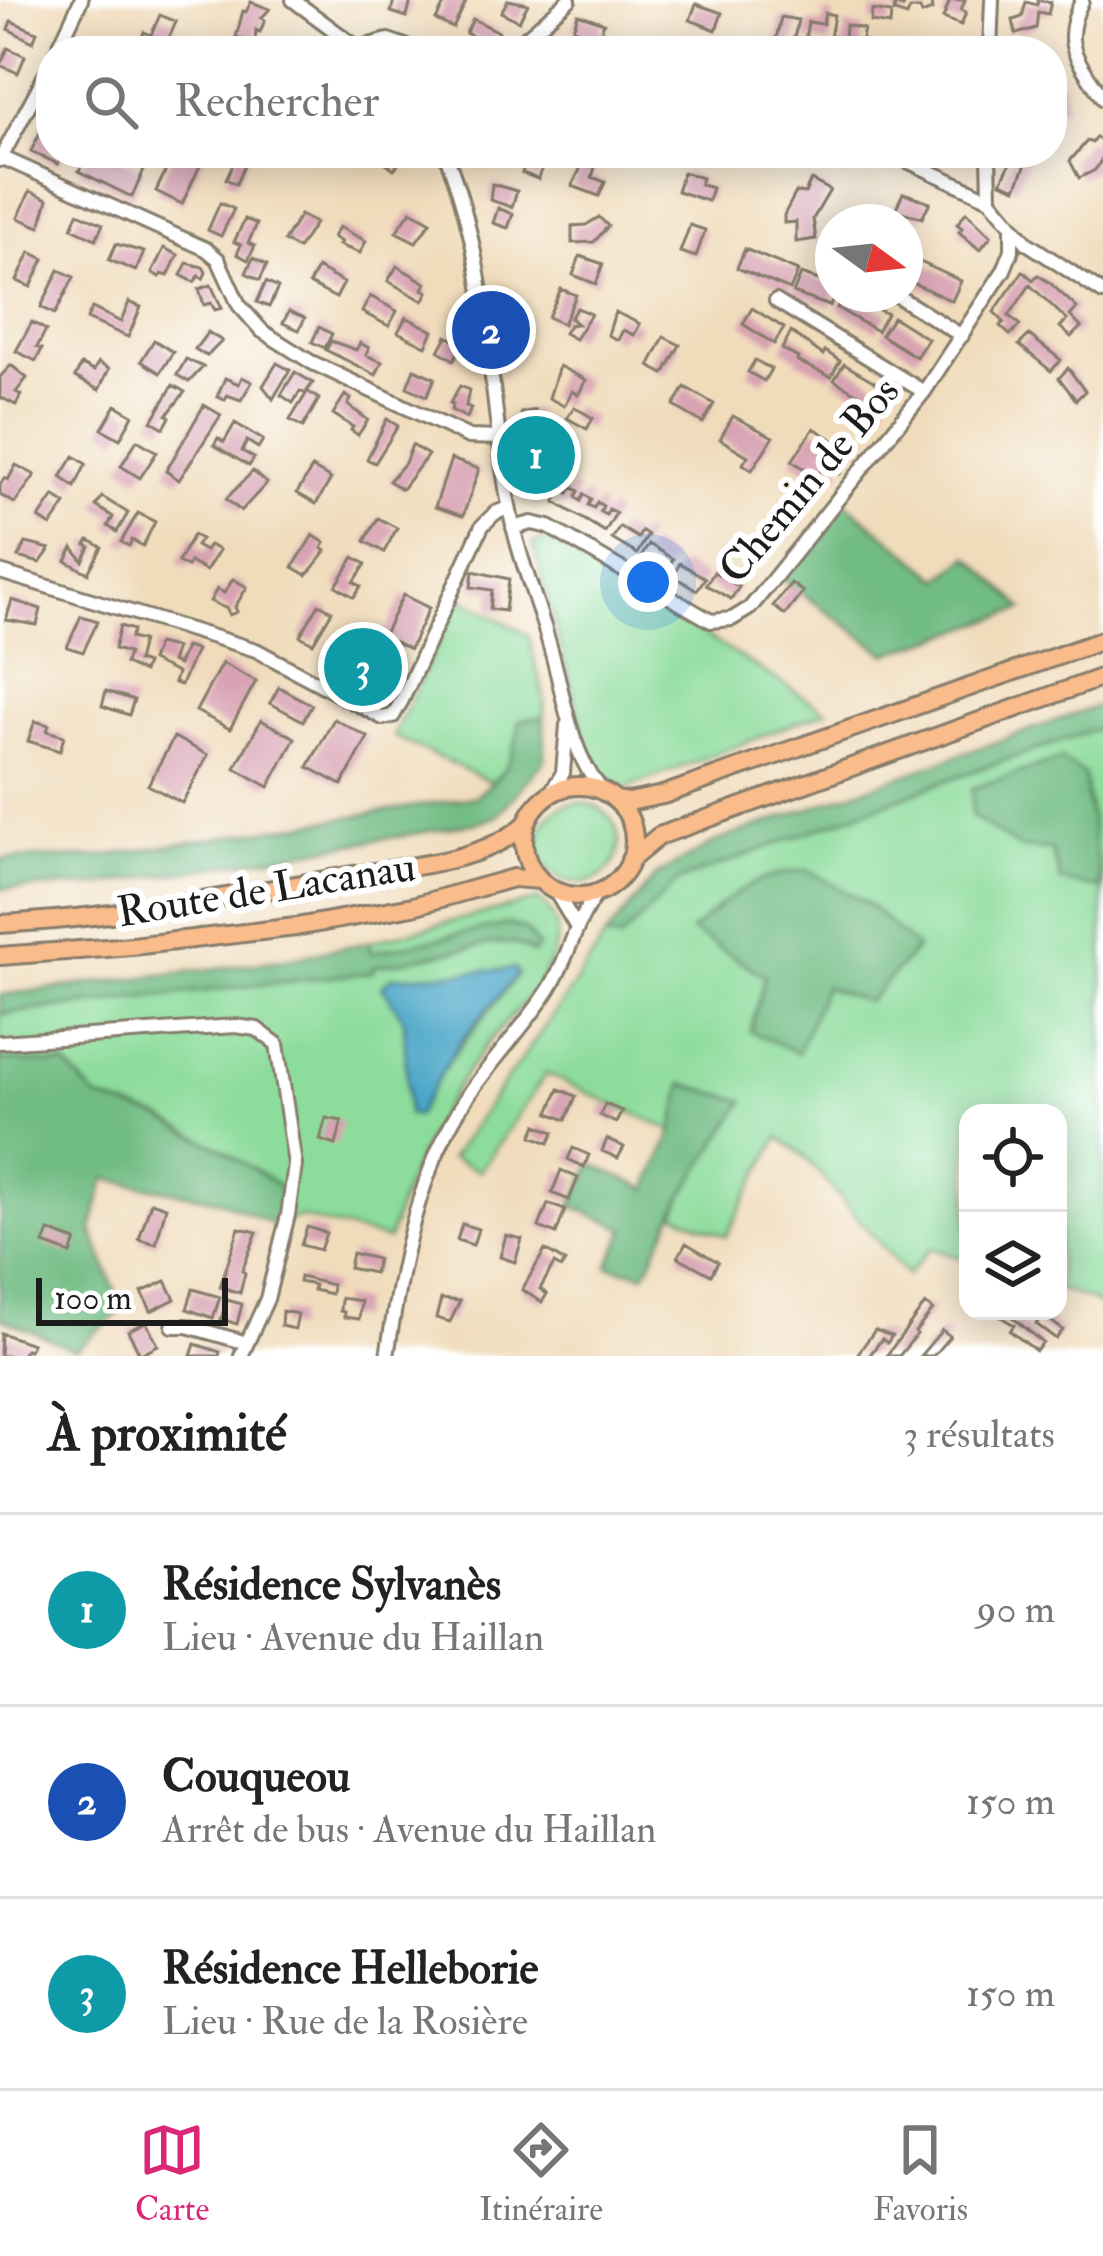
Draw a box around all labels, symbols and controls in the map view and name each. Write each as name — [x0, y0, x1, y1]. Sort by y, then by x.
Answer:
search box — [36, 36, 1067, 168]
icon: search — [78, 69, 144, 135]
text: Rechercher — [174, 74, 379, 130]
north arrow — [815, 204, 923, 312]
pin: 2 — [452, 285, 530, 375]
street label: Chemin de Bos — [708, 366, 911, 594]
pin: 1 — [497, 410, 575, 500]
your location — [618, 552, 678, 612]
pin: 3 — [324, 622, 402, 712]
street label: Route de Lacanau — [114, 841, 419, 939]
map controls — [959, 1104, 1067, 1320]
button: locate — [959, 1104, 1067, 1212]
button: layers — [959, 1212, 1067, 1320]
scale bar — [36, 1272, 228, 1325]
text: 100 m — [54, 1278, 132, 1319]
text: À proximité — [48, 1402, 287, 1466]
text: 3 résultats — [903, 1410, 1055, 1459]
text: Résidence Sylvanès — [162, 1557, 501, 1613]
text: 1 — [80, 1585, 94, 1634]
text: 90 m — [977, 1585, 1055, 1634]
text: Lieu · Avenue du Haillan — [162, 1613, 544, 1662]
text: Couqueou — [162, 1749, 350, 1805]
text: 2 — [77, 1777, 97, 1826]
text: 150 m — [966, 1777, 1055, 1826]
text: Arrêt de bus · Avenue du Haillan — [162, 1805, 656, 1854]
text: Résidence Helleborie — [162, 1941, 538, 1997]
text: 3 — [80, 1969, 94, 2018]
text: 150 m — [966, 1969, 1055, 2018]
text: Lieu · Rue de la Rosière — [162, 1997, 528, 2046]
tab: Carte — [135, 2117, 209, 2230]
tab: Itinéraire — [479, 2117, 603, 2230]
tab: Favoris — [873, 2117, 968, 2230]

